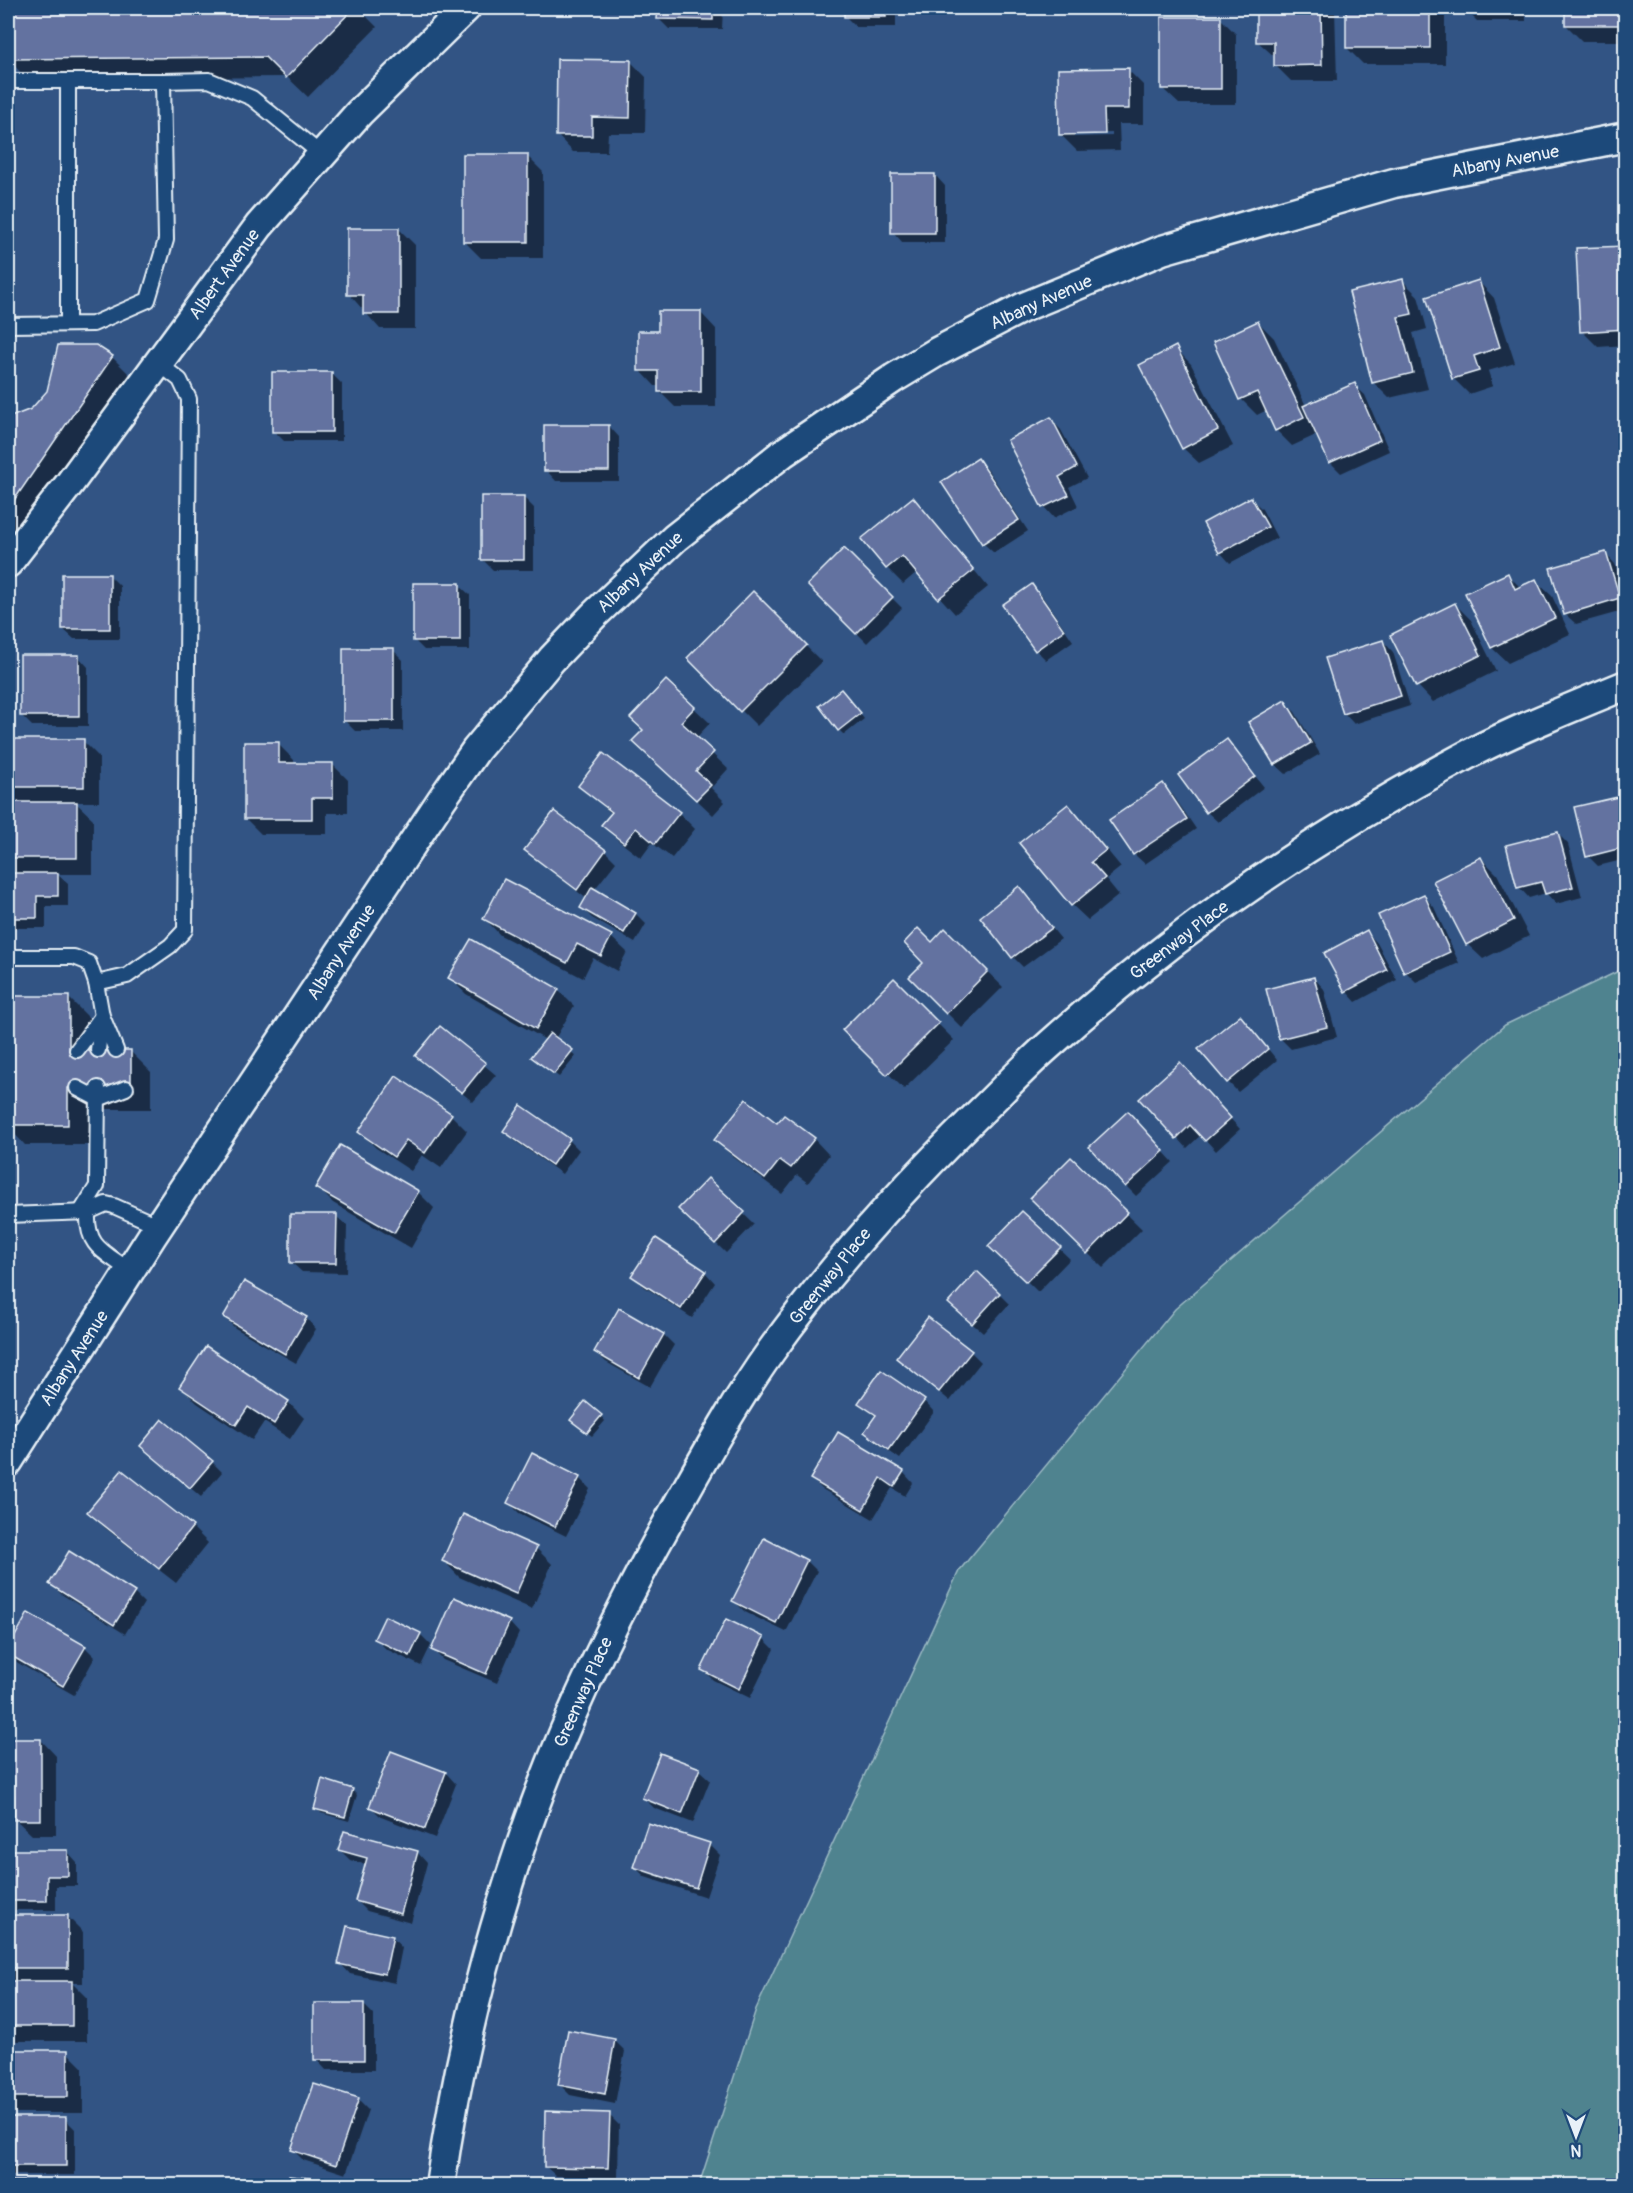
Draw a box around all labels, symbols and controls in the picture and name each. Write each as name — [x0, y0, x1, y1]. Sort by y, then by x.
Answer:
street label: Albany Avenue — [1449, 140, 1561, 183]
street label: Albert Avenue — [184, 224, 265, 324]
street label: Albany Avenue — [987, 270, 1096, 335]
street label: Albany Avenue — [592, 527, 688, 618]
street label: Greenway Place — [1125, 896, 1234, 985]
street label: Albany Avenue — [302, 900, 381, 1004]
street label: Greenway Place — [784, 1223, 877, 1330]
street label: Albany Avenue — [35, 1306, 114, 1410]
street label: Greenway Place — [549, 1633, 618, 1751]
north arrow — [1546, 2106, 1606, 2166]
text: N — [1570, 2140, 1581, 2160]

